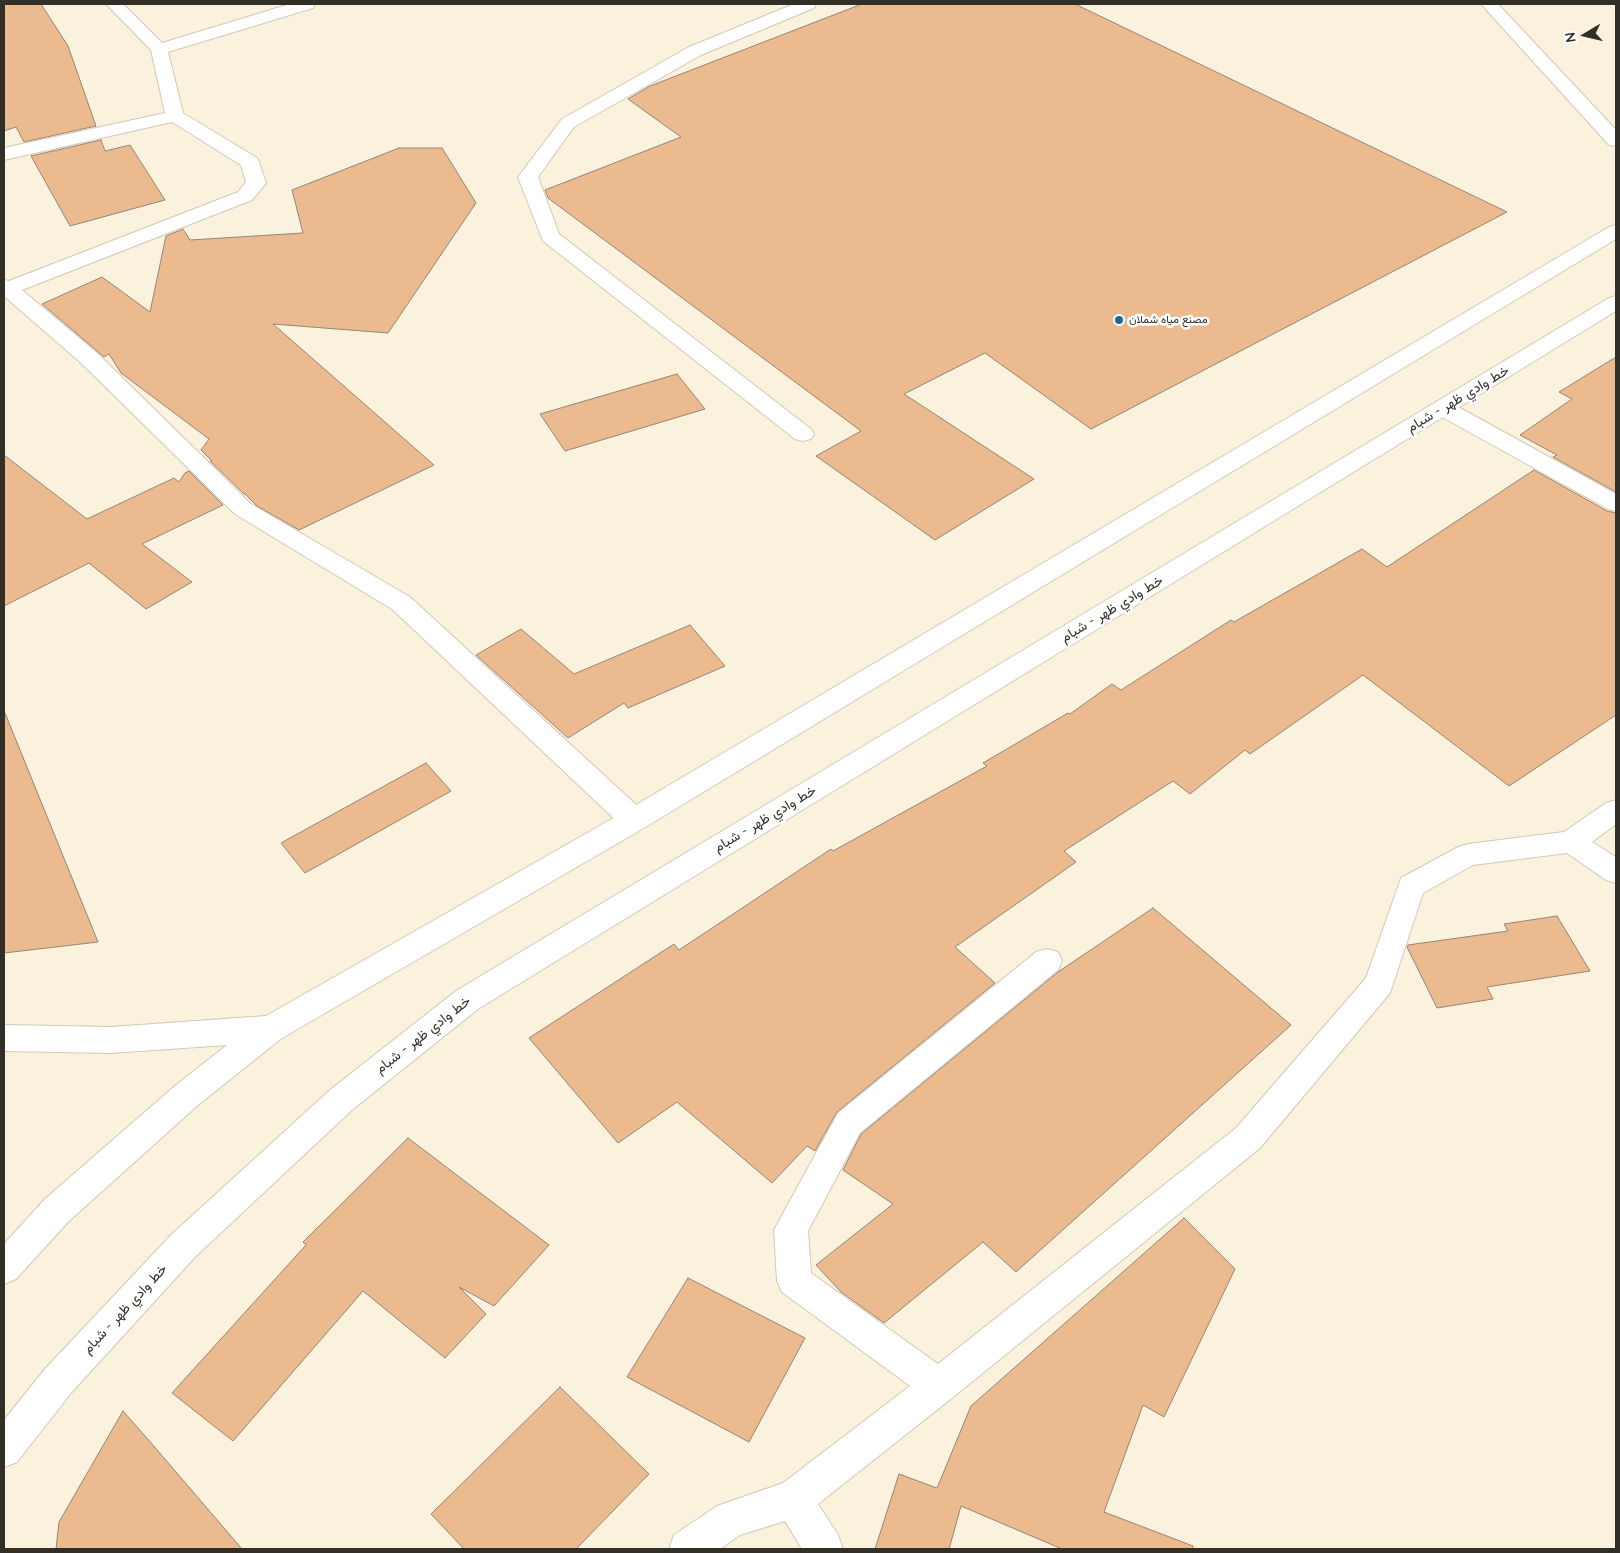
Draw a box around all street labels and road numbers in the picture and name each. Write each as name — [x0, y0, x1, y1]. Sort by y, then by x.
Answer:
street label: خط وادي ظهر - شبام — [1404, 362, 1512, 436]
street label: خط وادي ظهر - شبام — [1058, 572, 1166, 646]
street label: خط وادي ظهر - شبام — [711, 782, 819, 856]
street label: خط وادي ظهر - شبام — [372, 993, 474, 1077]
street label: خط وادي ظهر - شبام — [79, 1261, 171, 1357]

